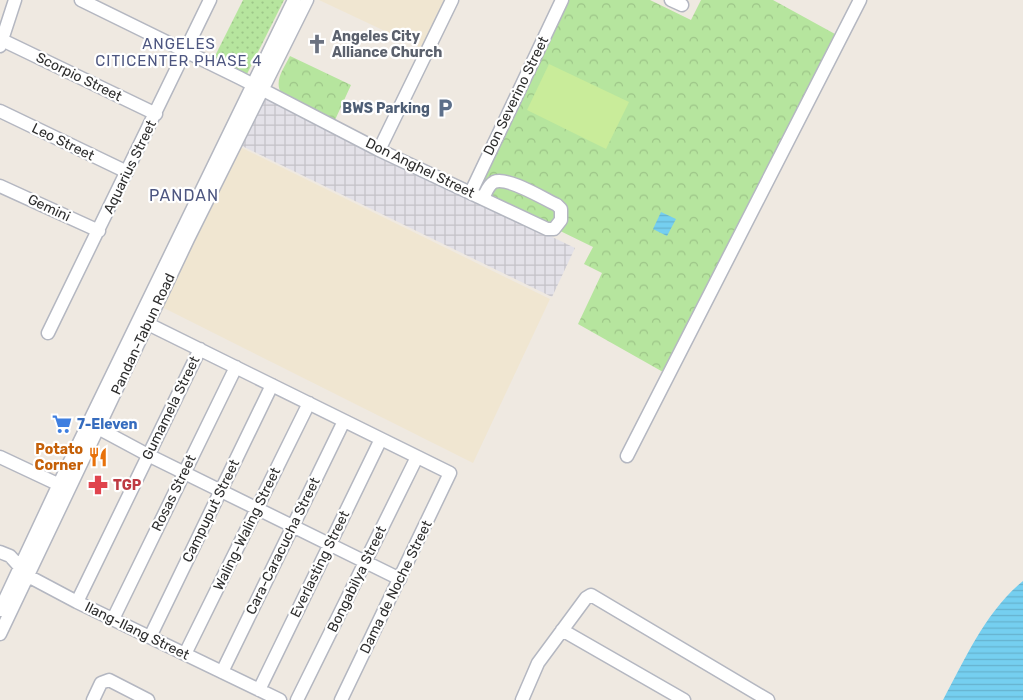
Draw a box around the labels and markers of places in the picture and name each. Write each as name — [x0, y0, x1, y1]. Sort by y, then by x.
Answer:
place label: Angeles City Alliance Church — [332, 28, 442, 61]
church icon: Angeles City Alliance Church — [306, 33, 328, 55]
parking icon: BWS Parking — [434, 97, 456, 119]
place label: BWS Parking — [342, 100, 430, 117]
supermarket icon: 7-Eleven — [51, 413, 73, 435]
place label: 7-Eleven — [77, 416, 138, 433]
place label: Potato Corner — [35, 441, 84, 474]
restaurant icon: Potato Corner — [87, 446, 109, 468]
pharmacy icon: TGP — [87, 474, 109, 496]
place label: TGP — [113, 477, 142, 494]

